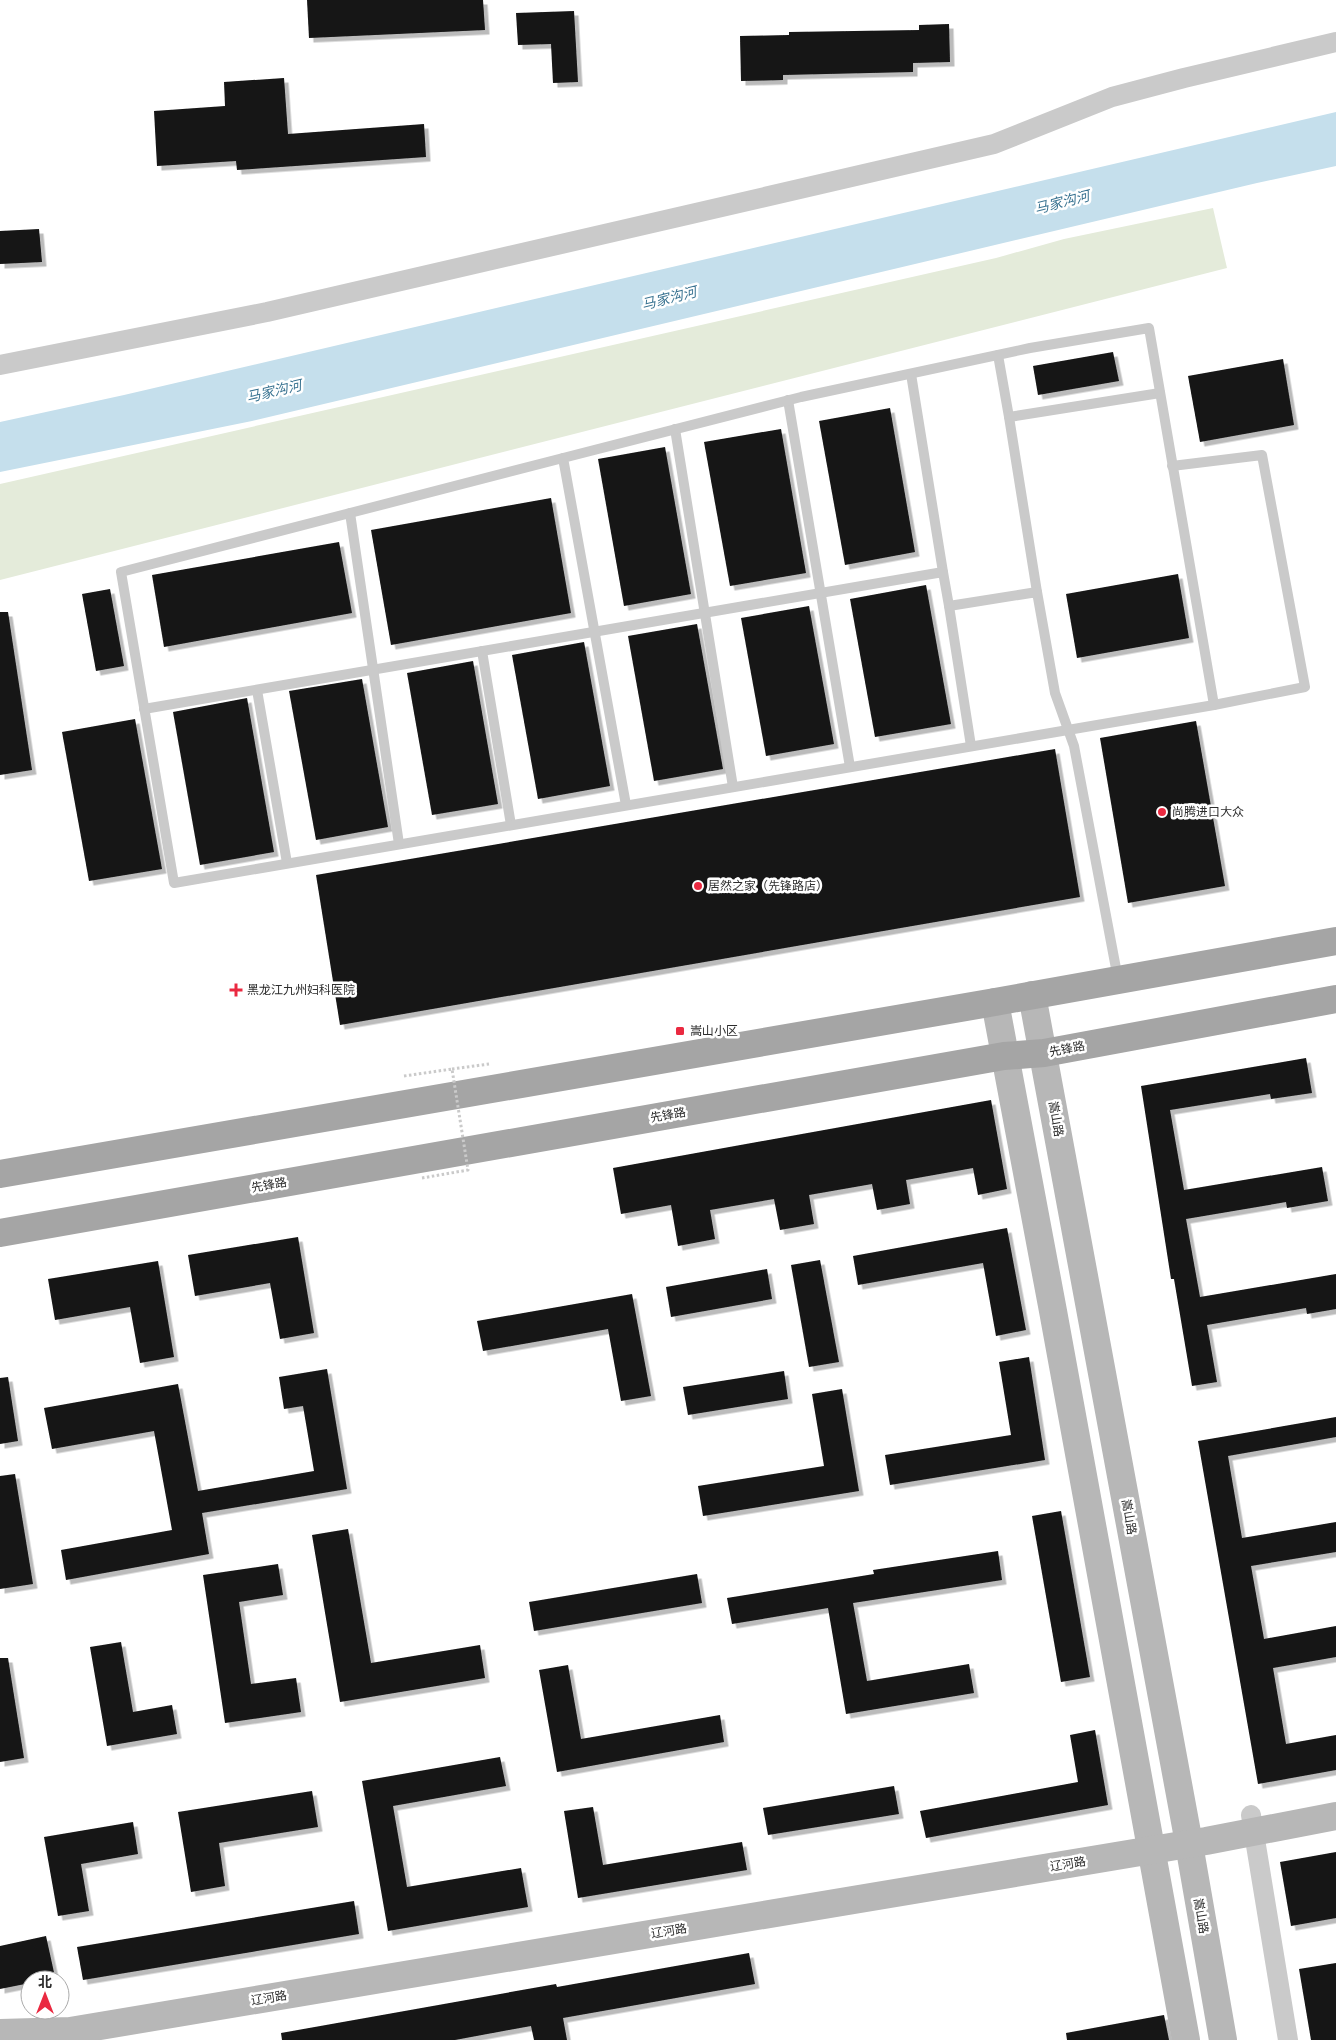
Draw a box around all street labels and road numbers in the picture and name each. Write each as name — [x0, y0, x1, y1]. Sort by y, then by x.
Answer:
street label: 先锋路 — [1048, 1039, 1086, 1059]
street label: 嵩山路 — [1046, 1100, 1066, 1138]
street label: 先锋路 — [649, 1105, 687, 1125]
street label: 先锋路 — [250, 1175, 288, 1195]
street label: 嵩山路 — [1119, 1498, 1139, 1536]
street label: 辽河路 — [1049, 1854, 1087, 1874]
street label: 嵩山路 — [1191, 1897, 1211, 1935]
street label: 辽河路 — [650, 1921, 688, 1941]
street label: 辽河路 — [250, 1988, 288, 2008]

